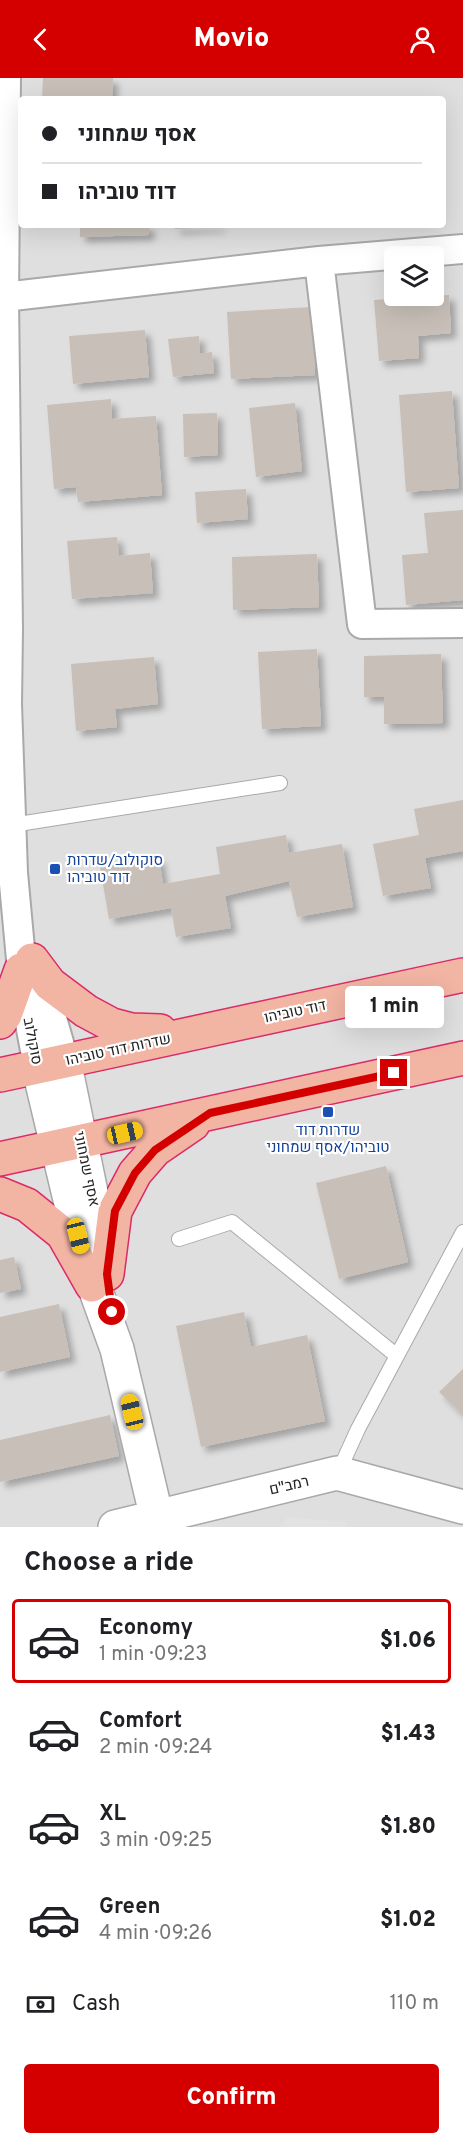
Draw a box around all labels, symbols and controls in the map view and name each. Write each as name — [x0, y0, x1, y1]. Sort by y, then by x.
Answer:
text: Movio — [194, 22, 269, 56]
icon: back — [24, 23, 57, 56]
icon: person — [406, 23, 439, 56]
text: אסף שמחוני — [78, 122, 197, 149]
text: דוד טוביהו — [78, 180, 176, 207]
map controls — [384, 246, 444, 306]
button: layers — [384, 246, 444, 306]
place label: סוקולוב/שדרות דוד טוביהו — [67, 852, 163, 888]
marker: סוקולוב/שדרות דוד טוביהו — [48, 862, 62, 876]
callout: 1 min — [344, 986, 444, 1028]
text: 1 min — [370, 994, 419, 1020]
street label: דוד טוביהו — [263, 997, 328, 1028]
street label: סוקולוב — [18, 1016, 45, 1067]
street label: שדרות דוד טוביהו — [64, 1030, 173, 1071]
route end — [380, 1059, 407, 1086]
marker: שדרות דוד טוביהו/אסף שמחוני — [321, 1105, 335, 1119]
car — [105, 1120, 145, 1146]
place label: שדרות דוד טוביהו/אסף שמחוני — [266, 1122, 390, 1158]
street label: אסף שמחוני — [68, 1130, 103, 1209]
car — [65, 1216, 91, 1256]
route start — [98, 1298, 125, 1325]
car — [119, 1392, 145, 1432]
street label: רמב"ם — [268, 1473, 311, 1500]
text: Choose a ride — [24, 1546, 194, 1580]
icon: car — [27, 1614, 81, 1668]
text: Economy — [99, 1615, 193, 1642]
text: $1.06 — [380, 1628, 436, 1655]
text: 1 min · 09:23 — [99, 1642, 207, 1668]
icon: car — [27, 1707, 81, 1761]
text: Comfort — [99, 1708, 182, 1735]
text: $1.43 — [380, 1721, 436, 1748]
text: 2 min · 09:24 — [99, 1735, 212, 1761]
icon: car — [27, 1800, 81, 1854]
text: XL — [99, 1801, 126, 1828]
text: $1.80 — [380, 1814, 436, 1841]
text: 3 min · 09:25 — [99, 1828, 212, 1854]
icon: car — [27, 1893, 81, 1947]
text: Green — [99, 1894, 161, 1921]
text: $1.02 — [380, 1907, 436, 1934]
text: 4 min · 09:26 — [99, 1921, 212, 1947]
icon: cash — [24, 1988, 57, 2021]
text: Cash — [72, 1991, 121, 2018]
text: 110 m — [390, 1991, 439, 2017]
button: Confirm — [24, 2064, 439, 2133]

